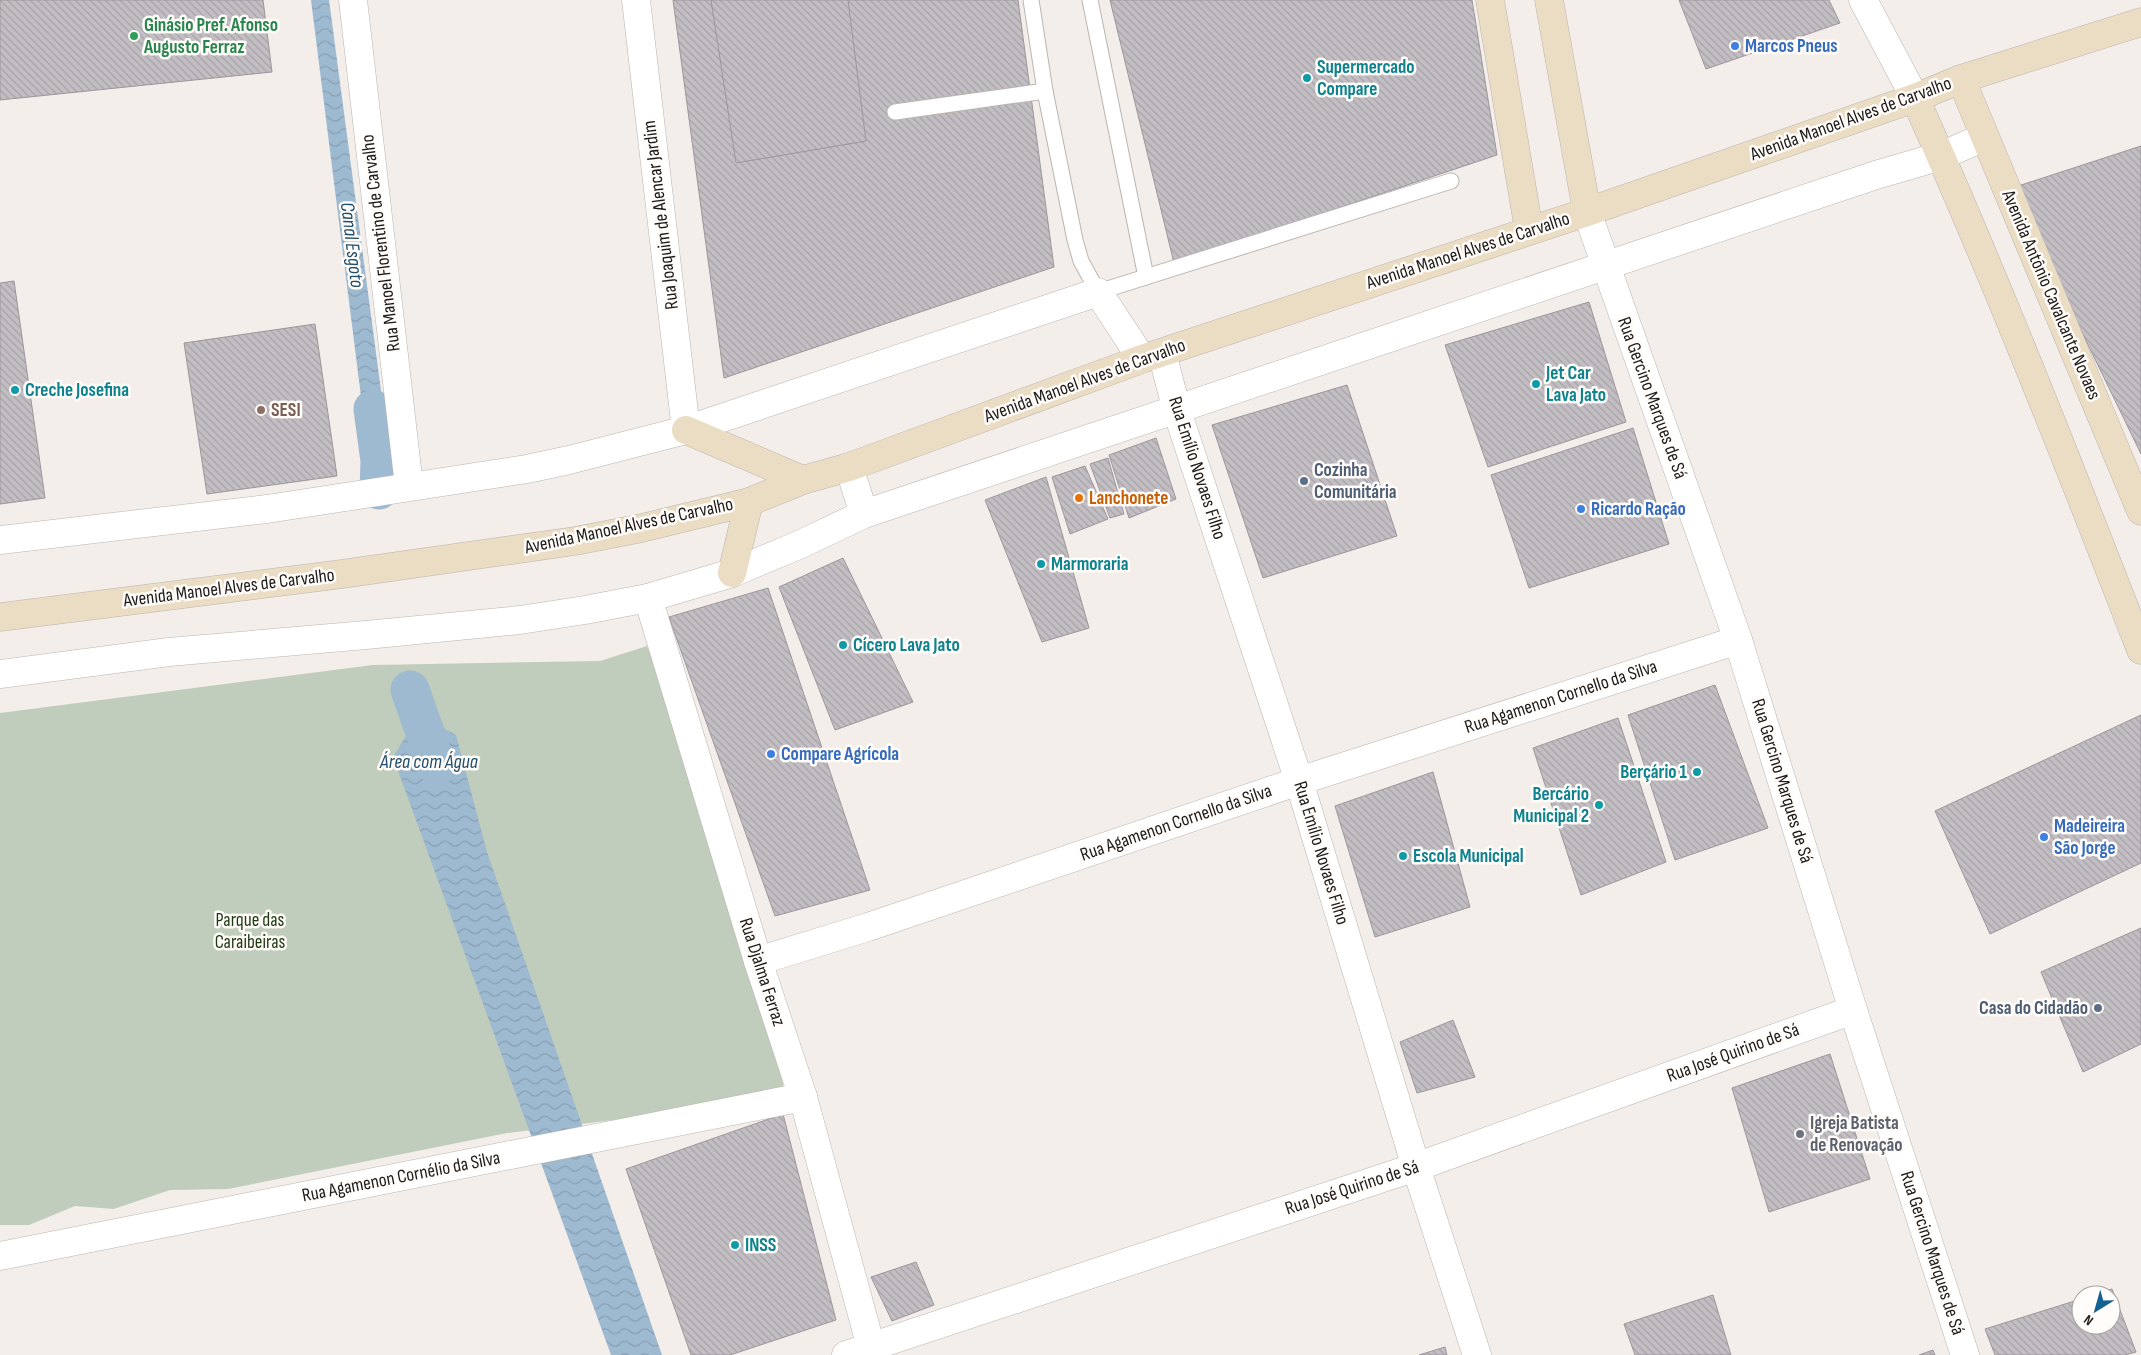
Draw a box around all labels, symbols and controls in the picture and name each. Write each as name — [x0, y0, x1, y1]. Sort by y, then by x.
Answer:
place label: Ginásio Pref. Afonso Augusto Ferraz — [143, 14, 278, 59]
marker: Ginásio Pref. Afonso Augusto Ferraz — [128, 30, 140, 42]
place label: Marcos Pneus — [1745, 35, 1838, 58]
marker: Marcos Pneus — [1729, 40, 1741, 52]
place label: Supermercado Compare — [1317, 56, 1415, 101]
marker: Supermercado Compare — [1301, 72, 1313, 84]
street label: Avenida Manoel Alves de Carvalho — [1746, 72, 1955, 166]
street label: Rua Joaquim de Alencar Jardim — [638, 119, 684, 311]
street label: Rua Manoel Florentino de Carvalho — [356, 133, 406, 353]
street label: Avenida Antônio Cavalcante Novaes — [1996, 186, 2106, 403]
water label: Canal Esgoto — [335, 201, 369, 289]
street label: Avenida Manoel Alves de Carvalho — [1362, 207, 1573, 295]
street label: Rua Gercino Marques de Sá — [1612, 314, 1692, 482]
street label: Avenida Manoel Alves de Carvalho — [980, 334, 1189, 428]
place label: Jet Car Lava Jato — [1545, 362, 1606, 407]
marker: Jet Car Lava Jato — [1530, 378, 1542, 390]
place label: Creche Josefina — [25, 379, 129, 402]
marker: Creche Josefina — [9, 384, 21, 396]
street label: Rua Emílio Novaes Filho — [1163, 394, 1231, 542]
place label: SESI — [271, 399, 301, 422]
marker: SESI — [255, 404, 267, 416]
place label: Cozinha Comunitária — [1314, 459, 1397, 504]
marker: Cozinha Comunitária — [1298, 475, 1310, 487]
place label: Lanchonete — [1089, 487, 1168, 510]
marker: Lanchonete — [1073, 492, 1085, 504]
street label: Avenida Manoel Alves de Carvalho — [522, 493, 735, 560]
place label: Ricardo Ração — [1591, 498, 1686, 521]
marker: Ricardo Ração — [1575, 503, 1587, 515]
place label: Marmoraria — [1051, 553, 1128, 576]
marker: Marmoraria — [1035, 558, 1047, 570]
street label: Avenida Manoel Alves de Carvalho — [121, 564, 336, 612]
place label: Cícero Lava Jato — [853, 634, 960, 657]
marker: Cícero Lava Jato — [837, 639, 849, 651]
street label: Rua Agamenon Cornello da Silva — [1462, 655, 1660, 739]
street label: Rua Gercino Marques de Sá — [1746, 696, 1818, 866]
place label: Compare Agrícola — [781, 743, 899, 766]
marker: Compare Agrícola — [765, 748, 777, 760]
water label: Área com Água — [379, 750, 478, 774]
place label: Berçário 1 — [1620, 761, 1688, 784]
marker: Berçário 1 — [1691, 766, 1703, 778]
street label: Rua Emílio Novaes Filho — [1288, 778, 1354, 928]
street label: Rua Agamenon Cornello da Silva — [1077, 779, 1275, 867]
place label: Bercário Municipal 2 — [1513, 783, 1589, 828]
marker: Bercário Municipal 2 — [1593, 799, 1605, 811]
place label: Madeireira São Jorge — [2054, 815, 2125, 860]
marker: Madeireira São Jorge — [2038, 831, 2050, 843]
place label: Escola Municipal — [1413, 845, 1524, 868]
marker: Escola Municipal — [1397, 850, 1409, 862]
park label: Parque das Caraibeiras — [215, 909, 285, 954]
street label: Rua Djalma Ferraz — [734, 915, 790, 1029]
place label: Casa do Cidadão — [1979, 997, 2088, 1020]
marker: Casa do Cidadão — [2092, 1002, 2104, 1014]
street label: Rua José Quirino de Sá — [1664, 1018, 1802, 1088]
place label: Igreja Batista de Renovação — [1810, 1112, 1903, 1157]
marker: Igreja Batista de Renovação — [1794, 1128, 1806, 1140]
street label: Rua Agamenon Cornélio da Silva — [300, 1146, 502, 1208]
street label: Rua José Quirino de Sá — [1282, 1156, 1422, 1220]
street label: Rua Gercino Marques de Sá — [1895, 1168, 1969, 1338]
place label: INSS — [745, 1234, 776, 1257]
marker: INSS — [729, 1239, 741, 1251]
north arrow — [2071, 1285, 2121, 1335]
text: N — [2080, 1311, 2097, 1329]

